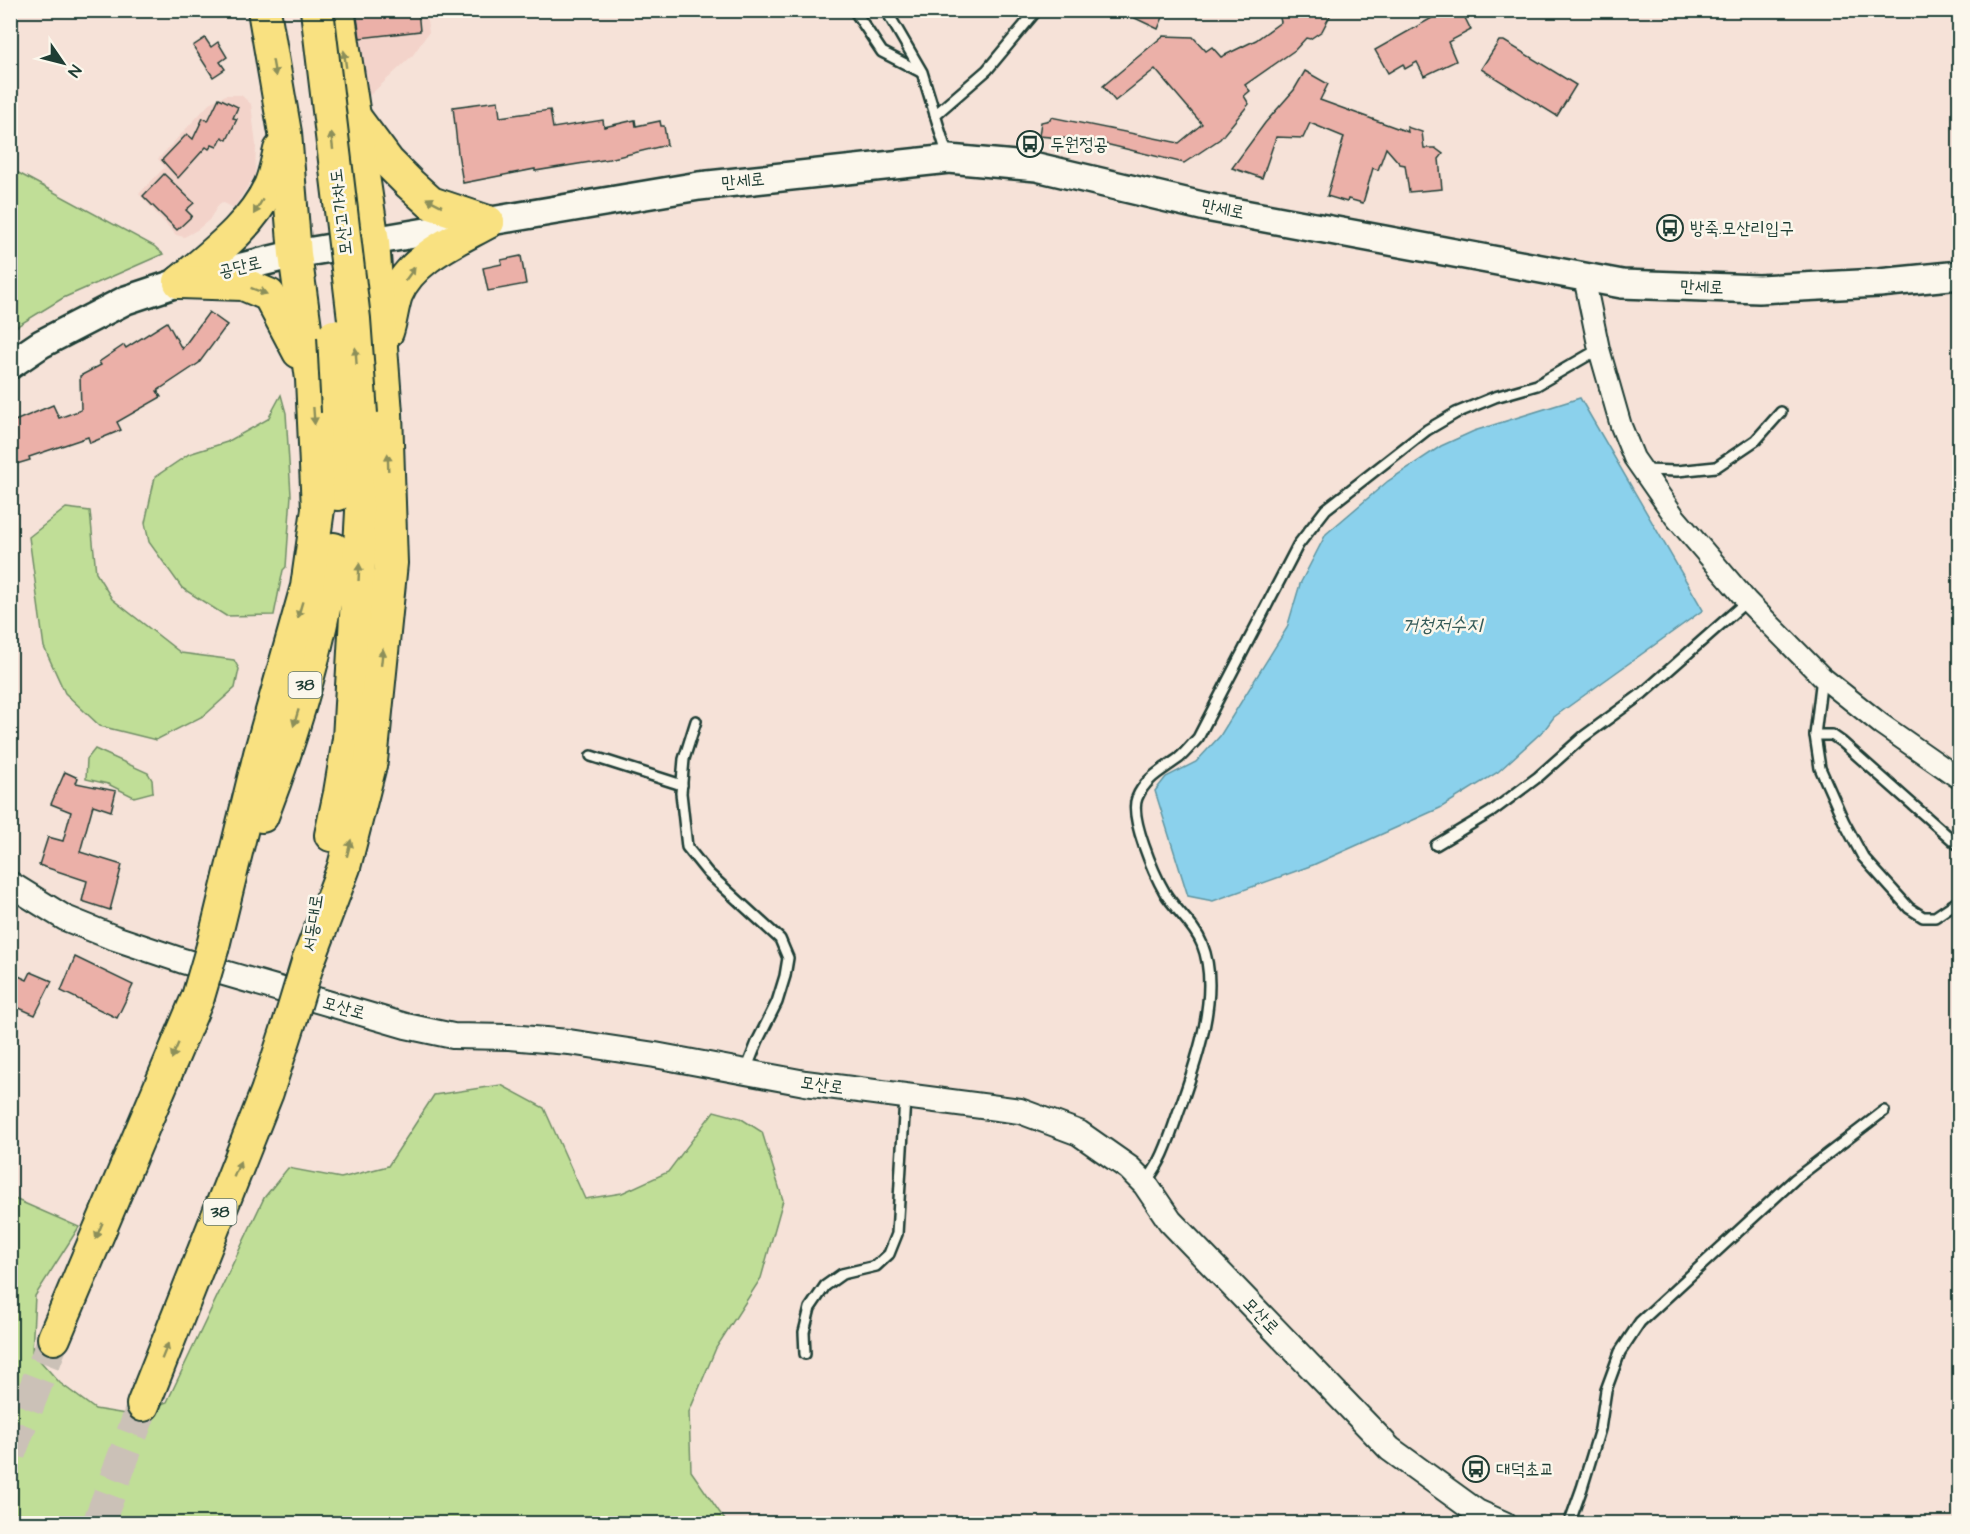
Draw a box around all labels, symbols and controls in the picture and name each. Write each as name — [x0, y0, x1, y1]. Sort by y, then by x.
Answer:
north arrow — [33, 33, 93, 93]
one-way arrow — [341, 50, 350, 69]
one-way arrow — [269, 59, 278, 78]
text: N — [63, 61, 86, 81]
bus stop icon: 두원정공 — [1015, 129, 1045, 159]
one-way arrow — [328, 131, 337, 150]
place label: 두원정공 — [1050, 132, 1108, 157]
street label: 만세로 — [720, 166, 766, 196]
street label: 모산고가차도 — [323, 167, 359, 257]
street label: 만세로 — [1199, 193, 1247, 225]
one-way arrow — [425, 197, 443, 207]
one-way arrow — [252, 199, 263, 215]
bus stop icon: 방죽.모산리입구 — [1655, 213, 1685, 243]
place label: 방죽.모산리입구 — [1690, 216, 1794, 241]
street label: 공단로 — [216, 250, 264, 284]
one-way arrow — [404, 267, 416, 283]
street label: 만세로 — [1680, 274, 1724, 300]
one-way arrow — [250, 286, 268, 296]
one-way arrow — [352, 346, 361, 365]
one-way arrow — [309, 407, 319, 426]
one-way arrow — [383, 453, 392, 472]
one-way arrow — [355, 563, 364, 582]
one-way arrow — [295, 601, 304, 619]
water label: 거청저수지 — [1402, 611, 1484, 639]
one-way arrow — [377, 647, 387, 666]
road number: 38 — [288, 672, 322, 698]
one-way arrow — [291, 709, 300, 727]
one-way arrow — [345, 839, 354, 857]
street label: 서동대로 — [297, 893, 329, 953]
street label: 모산로 — [320, 990, 368, 1026]
one-way arrow — [170, 1042, 179, 1060]
street label: 모산로 — [799, 1070, 845, 1100]
one-way arrow — [232, 1160, 242, 1178]
road number: 38 — [204, 1199, 236, 1225]
one-way arrow — [95, 1222, 104, 1239]
street label: 모산로 — [1237, 1292, 1285, 1340]
one-way arrow — [160, 1341, 170, 1359]
bus stop icon: 대덕초교 — [1461, 1454, 1491, 1484]
place label: 대덕초교 — [1496, 1457, 1554, 1482]

